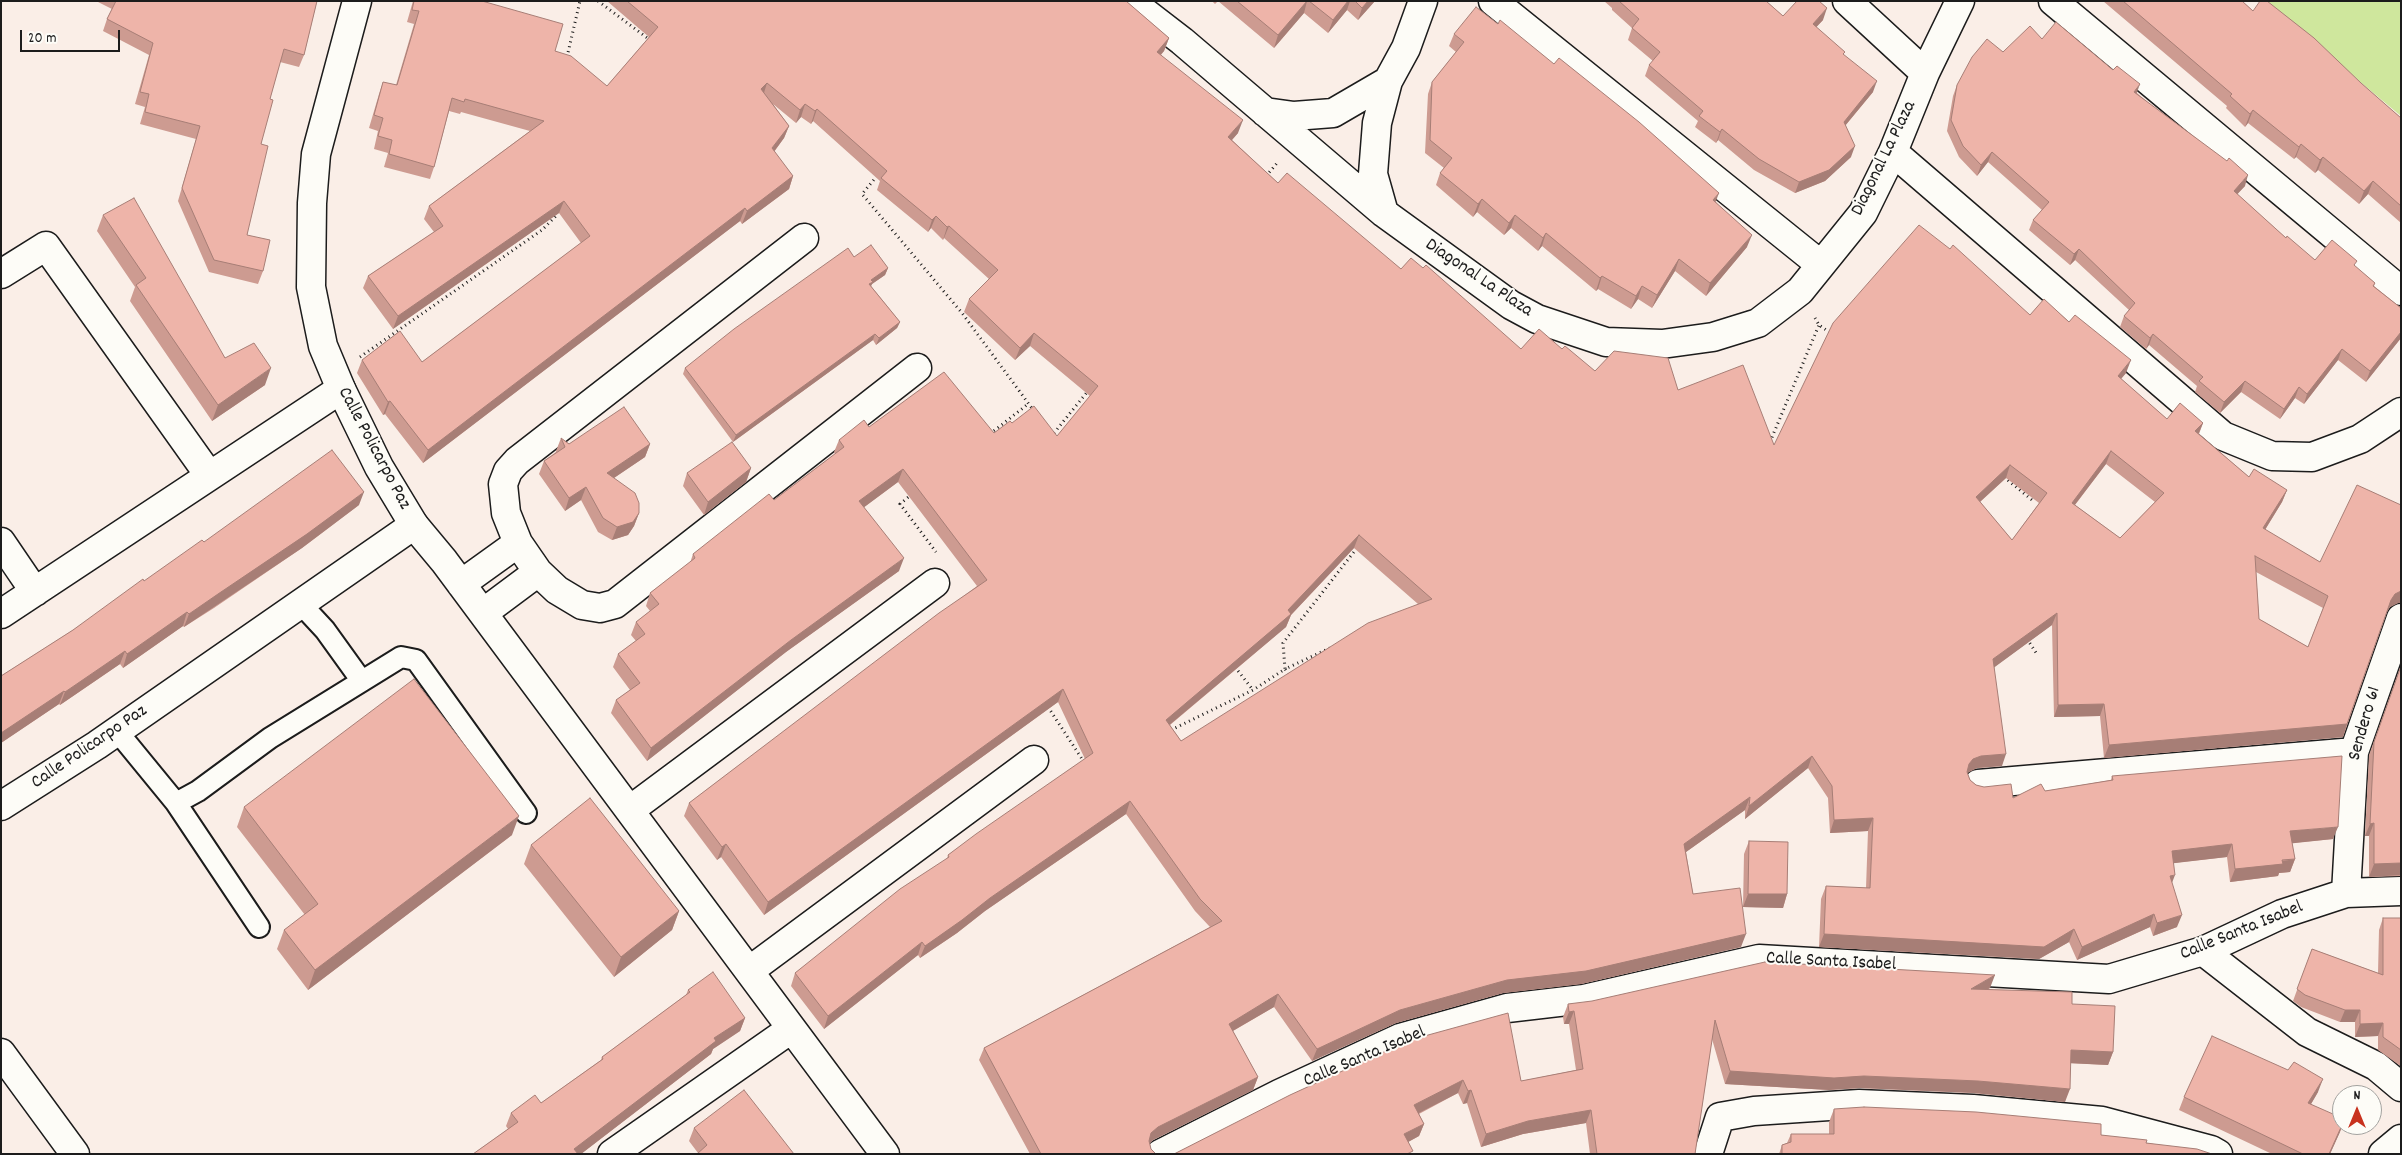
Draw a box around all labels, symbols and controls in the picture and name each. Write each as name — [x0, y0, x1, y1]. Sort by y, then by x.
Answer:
scale bar — [22, 20, 122, 52]
text: 20 m — [28, 28, 56, 50]
street label: Diagonal La Plaza — [1847, 98, 1923, 220]
street label: Diagonal La Plaza — [1420, 235, 1536, 323]
street label: Calle Policarpo Paz — [331, 384, 415, 514]
street label: Sendero 61 — [2345, 684, 2387, 764]
street label: Calle Policarpo Paz — [28, 701, 152, 795]
street label: Calle Santa Isabel — [2177, 897, 2307, 967]
street label: Calle Santa Isabel — [1765, 948, 1897, 978]
street label: Calle Santa Isabel — [1301, 1022, 1429, 1094]
north arrow — [2332, 1085, 2382, 1135]
text: N — [2354, 1086, 2360, 1106]

